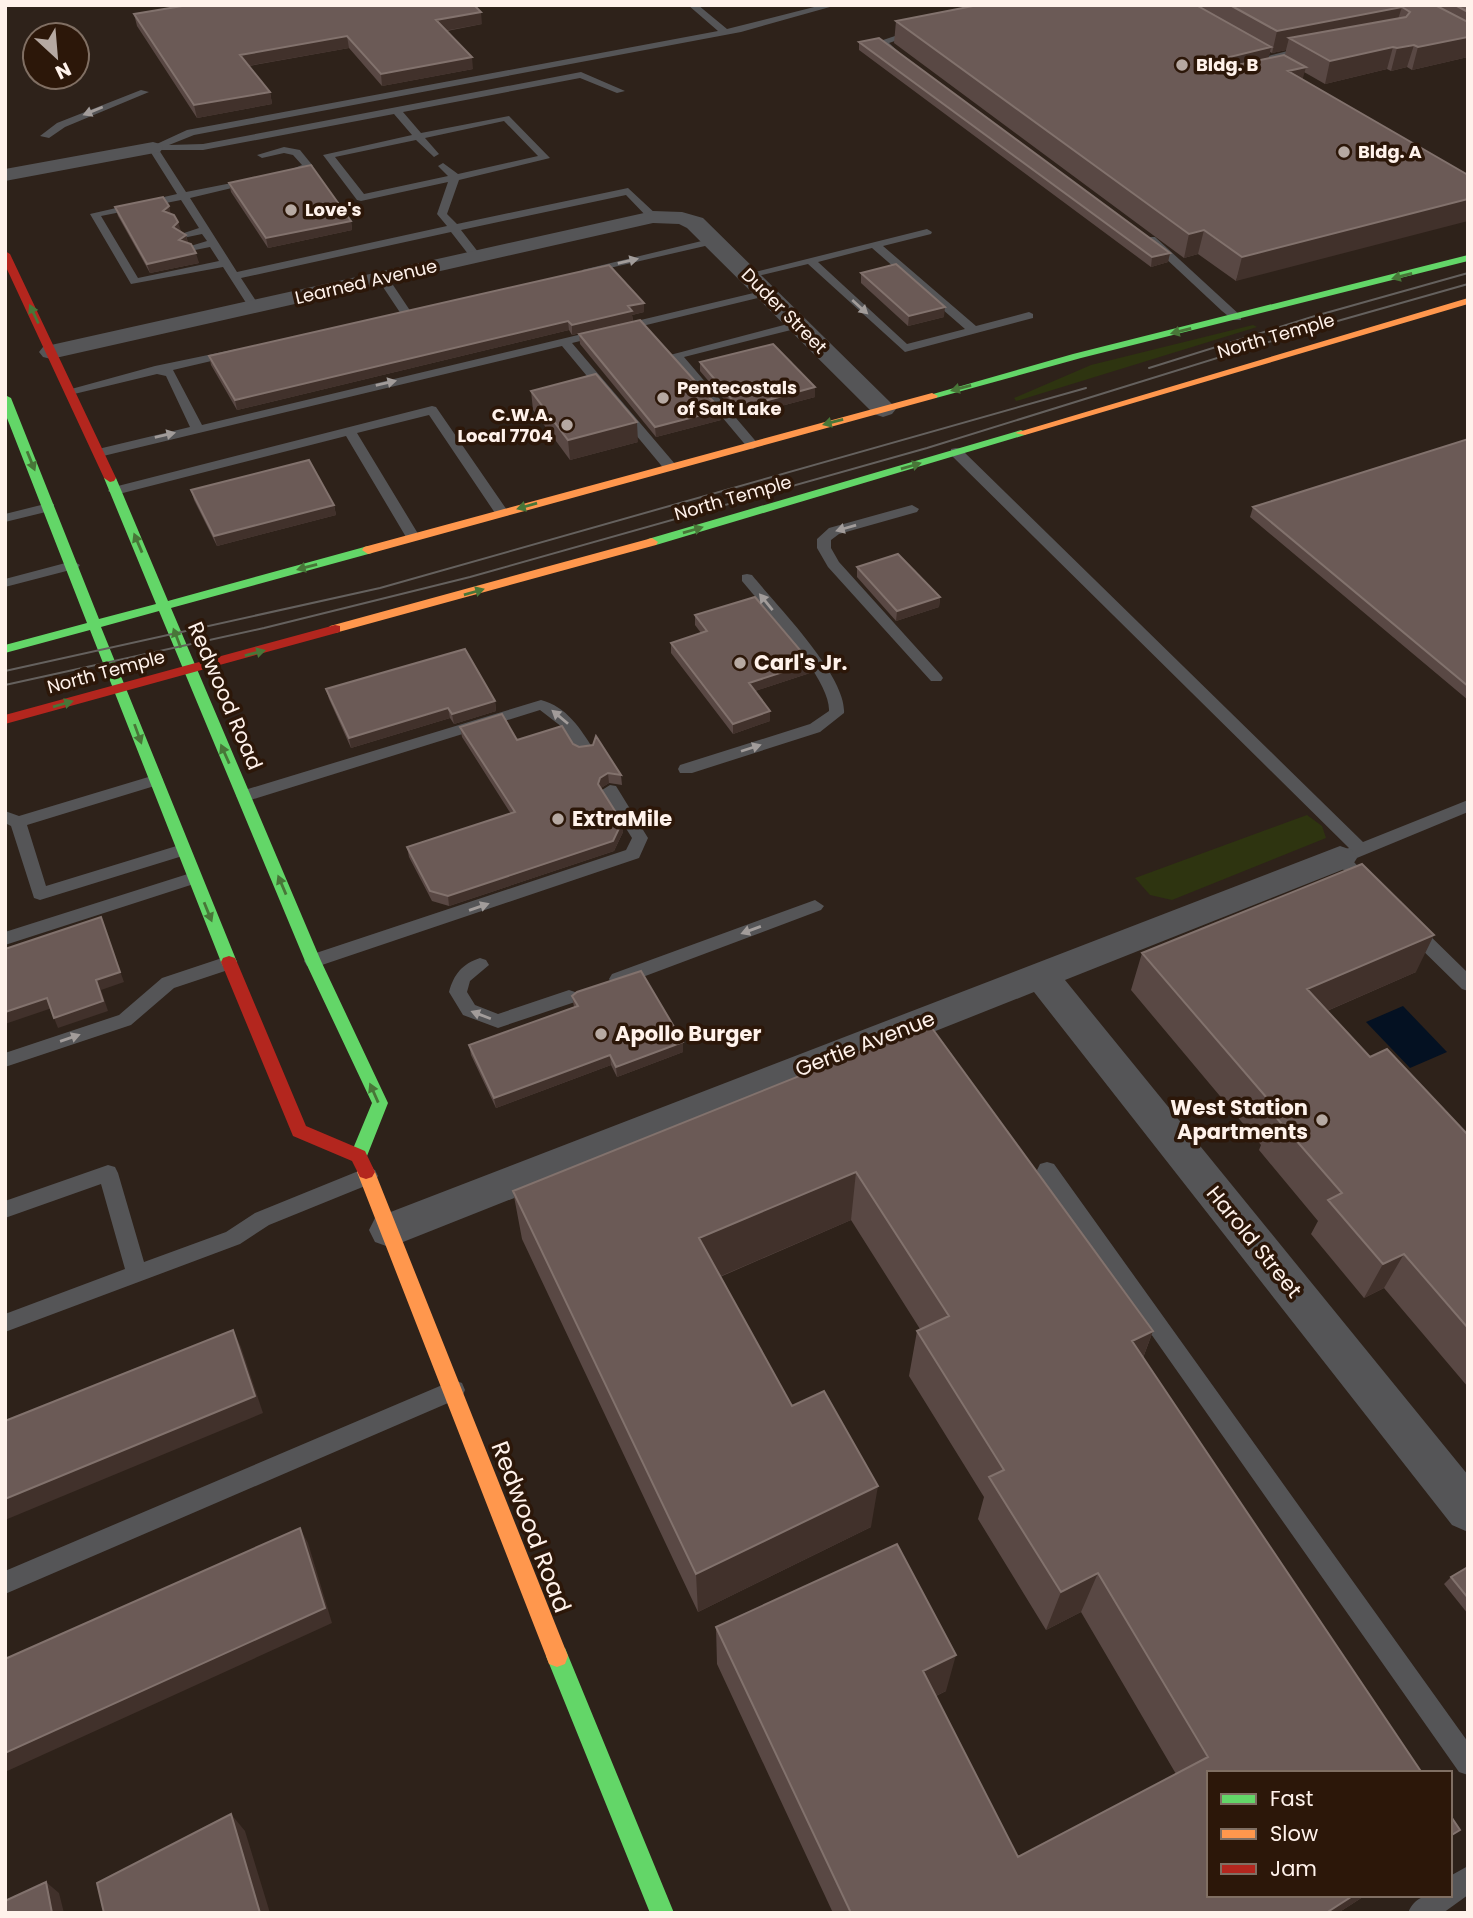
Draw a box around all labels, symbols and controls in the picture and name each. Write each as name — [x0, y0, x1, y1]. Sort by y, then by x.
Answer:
north arrow — [21, 21, 91, 91]
place label: Bldg. B — [1196, 52, 1259, 77]
text: N — [51, 56, 76, 86]
marker: Bldg. B — [1174, 57, 1190, 73]
one-way arrow — [82, 106, 103, 117]
place label: Bldg. A — [1358, 139, 1422, 164]
marker: Bldg. A — [1336, 144, 1352, 160]
place label: Love's — [305, 197, 361, 222]
marker: Love's — [283, 202, 299, 218]
street label: Learned Avenue — [292, 253, 439, 310]
one-way arrow — [617, 255, 639, 266]
street label: Duder Street — [736, 262, 833, 359]
one-way arrow — [1391, 271, 1412, 281]
one-way arrow — [851, 298, 868, 314]
one-way arrow — [28, 304, 39, 324]
street label: North Temple — [1214, 307, 1337, 364]
one-way arrow — [1170, 326, 1192, 337]
place label: Pentecostals of Salt Lake — [677, 375, 797, 421]
one-way arrow — [376, 377, 398, 388]
one-way arrow — [950, 383, 972, 394]
marker: Pentecostals of Salt Lake — [655, 390, 671, 406]
place label: C.W.A. Local 7704 — [458, 402, 553, 448]
marker: C.W.A. Local 7704 — [559, 417, 575, 433]
one-way arrow — [823, 418, 844, 428]
one-way arrow — [154, 430, 176, 441]
one-way arrow — [25, 451, 36, 472]
one-way arrow — [901, 460, 922, 470]
street label: North Temple — [671, 469, 794, 526]
one-way arrow — [516, 502, 537, 512]
one-way arrow — [835, 523, 856, 533]
one-way arrow — [683, 524, 704, 534]
one-way arrow — [132, 533, 143, 554]
one-way arrow — [296, 562, 317, 572]
one-way arrow — [463, 586, 485, 597]
one-way arrow — [759, 594, 774, 611]
street label: Redwood Road — [181, 617, 270, 774]
one-way arrow — [171, 627, 182, 648]
street label: North Temple — [44, 644, 168, 699]
one-way arrow — [245, 647, 266, 657]
place label: Carl's Jr. — [754, 648, 847, 677]
marker: Carl's Jr. — [732, 655, 748, 671]
one-way arrow — [53, 698, 74, 708]
one-way arrow — [552, 709, 570, 724]
one-way arrow — [133, 724, 144, 745]
one-way arrow — [741, 743, 762, 753]
one-way arrow — [219, 744, 231, 764]
place label: ExtraMile — [572, 804, 672, 833]
marker: ExtraMile — [550, 811, 566, 827]
one-way arrow — [276, 875, 287, 896]
one-way arrow — [469, 901, 490, 912]
one-way arrow — [202, 902, 213, 923]
one-way arrow — [740, 925, 761, 936]
street label: Gertie Avenue — [791, 1004, 939, 1083]
one-way arrow — [471, 1009, 492, 1020]
place label: Apollo Burger — [615, 1019, 762, 1048]
marker: Apollo Burger — [593, 1026, 609, 1042]
one-way arrow — [60, 1032, 81, 1043]
one-way arrow — [369, 1082, 380, 1103]
place label: West Station Apartments — [1170, 1093, 1308, 1146]
marker: West Station Apartments — [1314, 1112, 1330, 1128]
street label: Harold Street — [1200, 1180, 1309, 1304]
street label: Redwood Road — [484, 1436, 579, 1617]
legend — [1207, 1771, 1452, 1897]
text: Fast — [1270, 1784, 1313, 1813]
text: Slow — [1270, 1819, 1318, 1848]
text: Jam — [1270, 1854, 1317, 1883]

